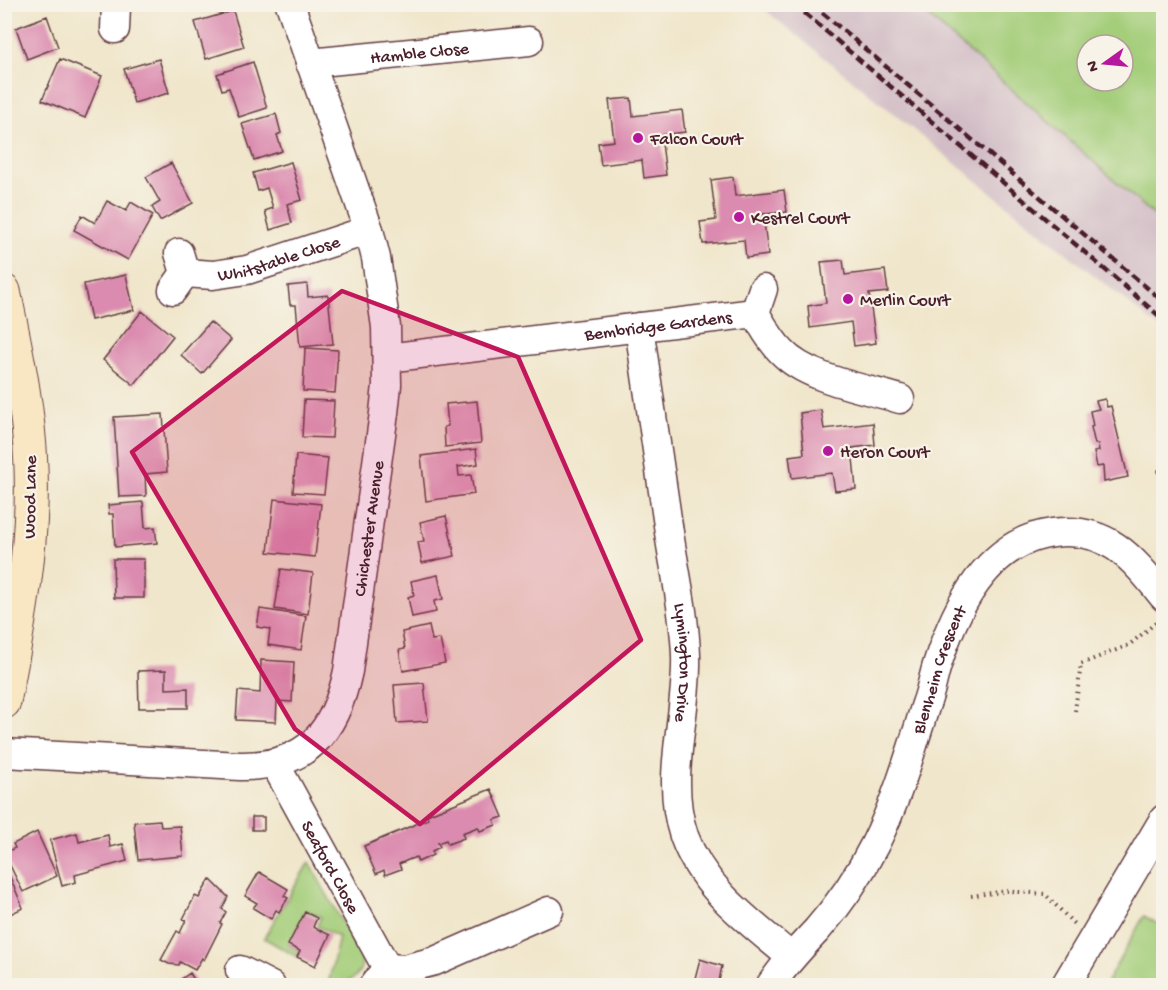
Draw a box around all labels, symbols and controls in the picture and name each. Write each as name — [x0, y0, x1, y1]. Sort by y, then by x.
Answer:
north arrow — [1075, 33, 1135, 93]
street label: Hamble Close — [369, 39, 471, 70]
text: N — [1083, 58, 1104, 73]
place label: Falcon Court — [649, 130, 744, 151]
marker: Falcon Court — [631, 131, 645, 145]
place label: Kestrel Court — [751, 209, 851, 230]
marker: Kestrel Court — [732, 210, 746, 224]
street label: Whitstable Close — [217, 232, 344, 287]
place label: Merlin Court — [860, 291, 952, 312]
marker: Merlin Court — [841, 292, 855, 306]
street label: Bembridge Gardens — [582, 308, 734, 347]
place label: Heron Court — [840, 443, 931, 464]
marker: Heron Court — [821, 444, 835, 458]
street label: Wood Lane — [20, 455, 43, 539]
street label: Chichester Avenue — [351, 459, 390, 598]
street label: Blenheim Crescent — [909, 601, 973, 738]
street label: Lymington Drive — [668, 602, 694, 724]
street label: Seaford Close — [295, 818, 363, 918]

